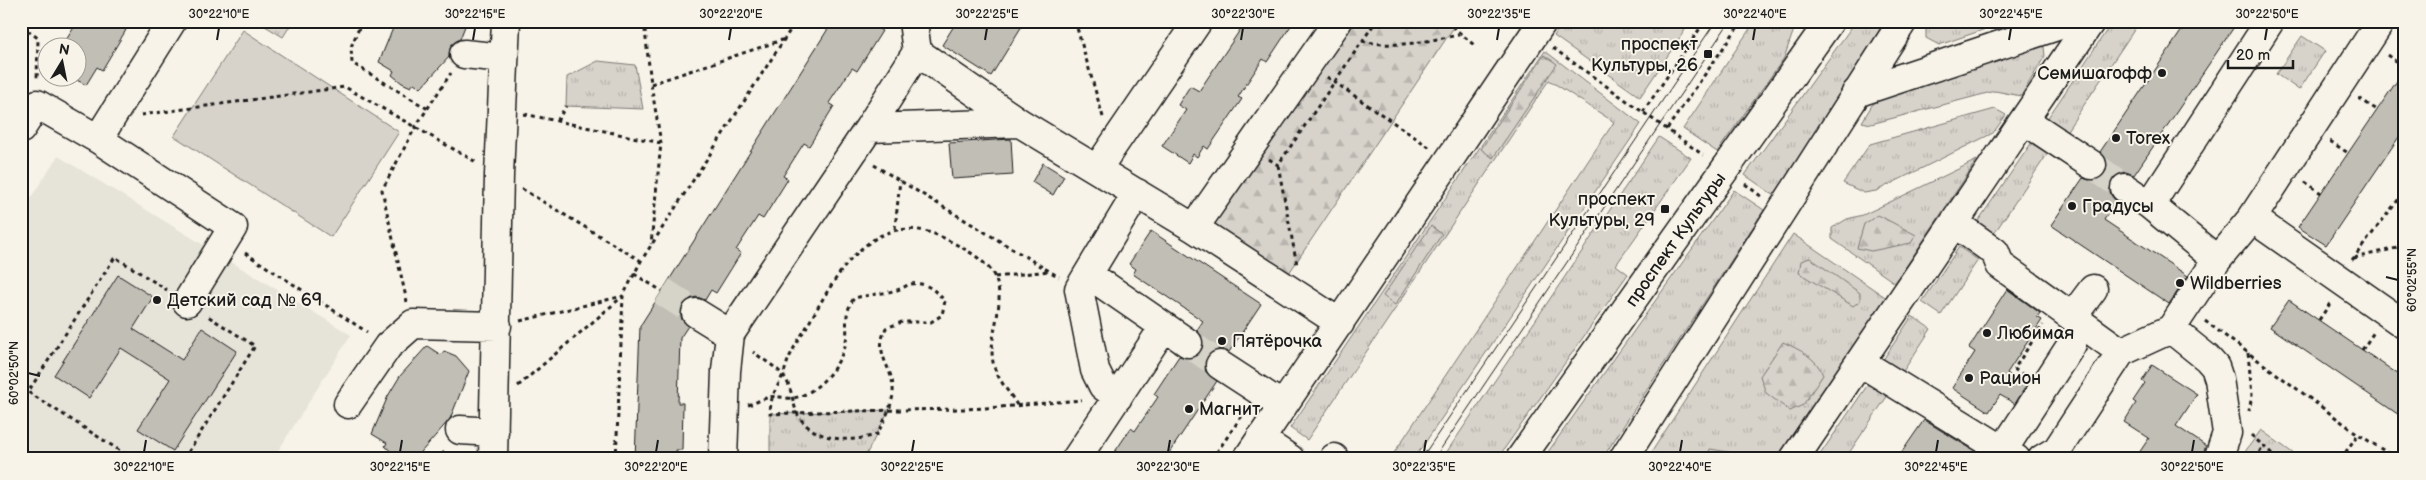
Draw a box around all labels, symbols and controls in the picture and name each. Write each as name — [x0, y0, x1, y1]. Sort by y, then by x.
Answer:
text: 30°22'10"E — [189, 7, 250, 22]
text: 30°22'15"E — [445, 7, 505, 22]
text: 30°22'20"E — [699, 7, 763, 22]
text: 30°22'25"E — [955, 7, 1019, 22]
text: 30°22'30"E — [1211, 7, 1275, 22]
text: 30°22'35"E — [1467, 7, 1531, 22]
text: 30°22'40"E — [1723, 7, 1787, 22]
text: 30°22'45"E — [1979, 7, 2043, 22]
text: 30°22'50"E — [2235, 7, 2299, 22]
place label: проспект Культуры, 26 — [1591, 34, 1699, 76]
north arrow — [38, 38, 88, 88]
scale bar — [2228, 38, 2294, 70]
text: N — [58, 40, 71, 59]
text: 20 m — [2236, 46, 2270, 65]
marker: проспект Культуры, 26 — [1702, 48, 1714, 60]
place label: Семишагофф — [2037, 63, 2152, 84]
marker: Семишагофф — [2156, 67, 2168, 79]
place label: Torex — [2126, 128, 2171, 149]
marker: Torex — [2110, 132, 2122, 144]
street label: проспект Культуры — [1621, 169, 1730, 311]
place label: проспект Культуры, 29 — [1549, 189, 1656, 231]
place label: Градусы — [2082, 196, 2154, 217]
marker: Градусы — [2066, 200, 2078, 212]
marker: проспект Культуры, 29 — [1659, 203, 1671, 215]
text: 60°02'55"N — [2405, 248, 2420, 312]
place label: Wildberries — [2190, 273, 2282, 294]
marker: Wildberries — [2174, 277, 2186, 289]
place label: Детский сад № 69 — [167, 290, 322, 311]
marker: Детский сад № 69 — [151, 294, 163, 306]
place label: Любимая — [1996, 323, 2074, 344]
marker: Любимая — [1981, 327, 1993, 339]
place label: Пятёрочка — [1232, 331, 1323, 352]
marker: Пятёрочка — [1216, 335, 1228, 347]
text: 60°02'50"N — [7, 341, 22, 405]
place label: Рацион — [1979, 368, 2041, 389]
marker: Рацион — [1963, 372, 1975, 384]
place label: Магнит — [1199, 399, 1261, 420]
marker: Магнит — [1183, 403, 1195, 415]
text: 30°22'10"E — [114, 460, 175, 475]
text: 30°22'15"E — [370, 460, 430, 475]
text: 30°22'20"E — [624, 460, 688, 475]
text: 30°22'25"E — [880, 460, 944, 475]
text: 30°22'30"E — [1136, 460, 1200, 475]
text: 30°22'35"E — [1392, 460, 1456, 475]
text: 30°22'40"E — [1648, 460, 1712, 475]
text: 30°22'45"E — [1904, 460, 1968, 475]
text: 30°22'50"E — [2160, 460, 2224, 475]

